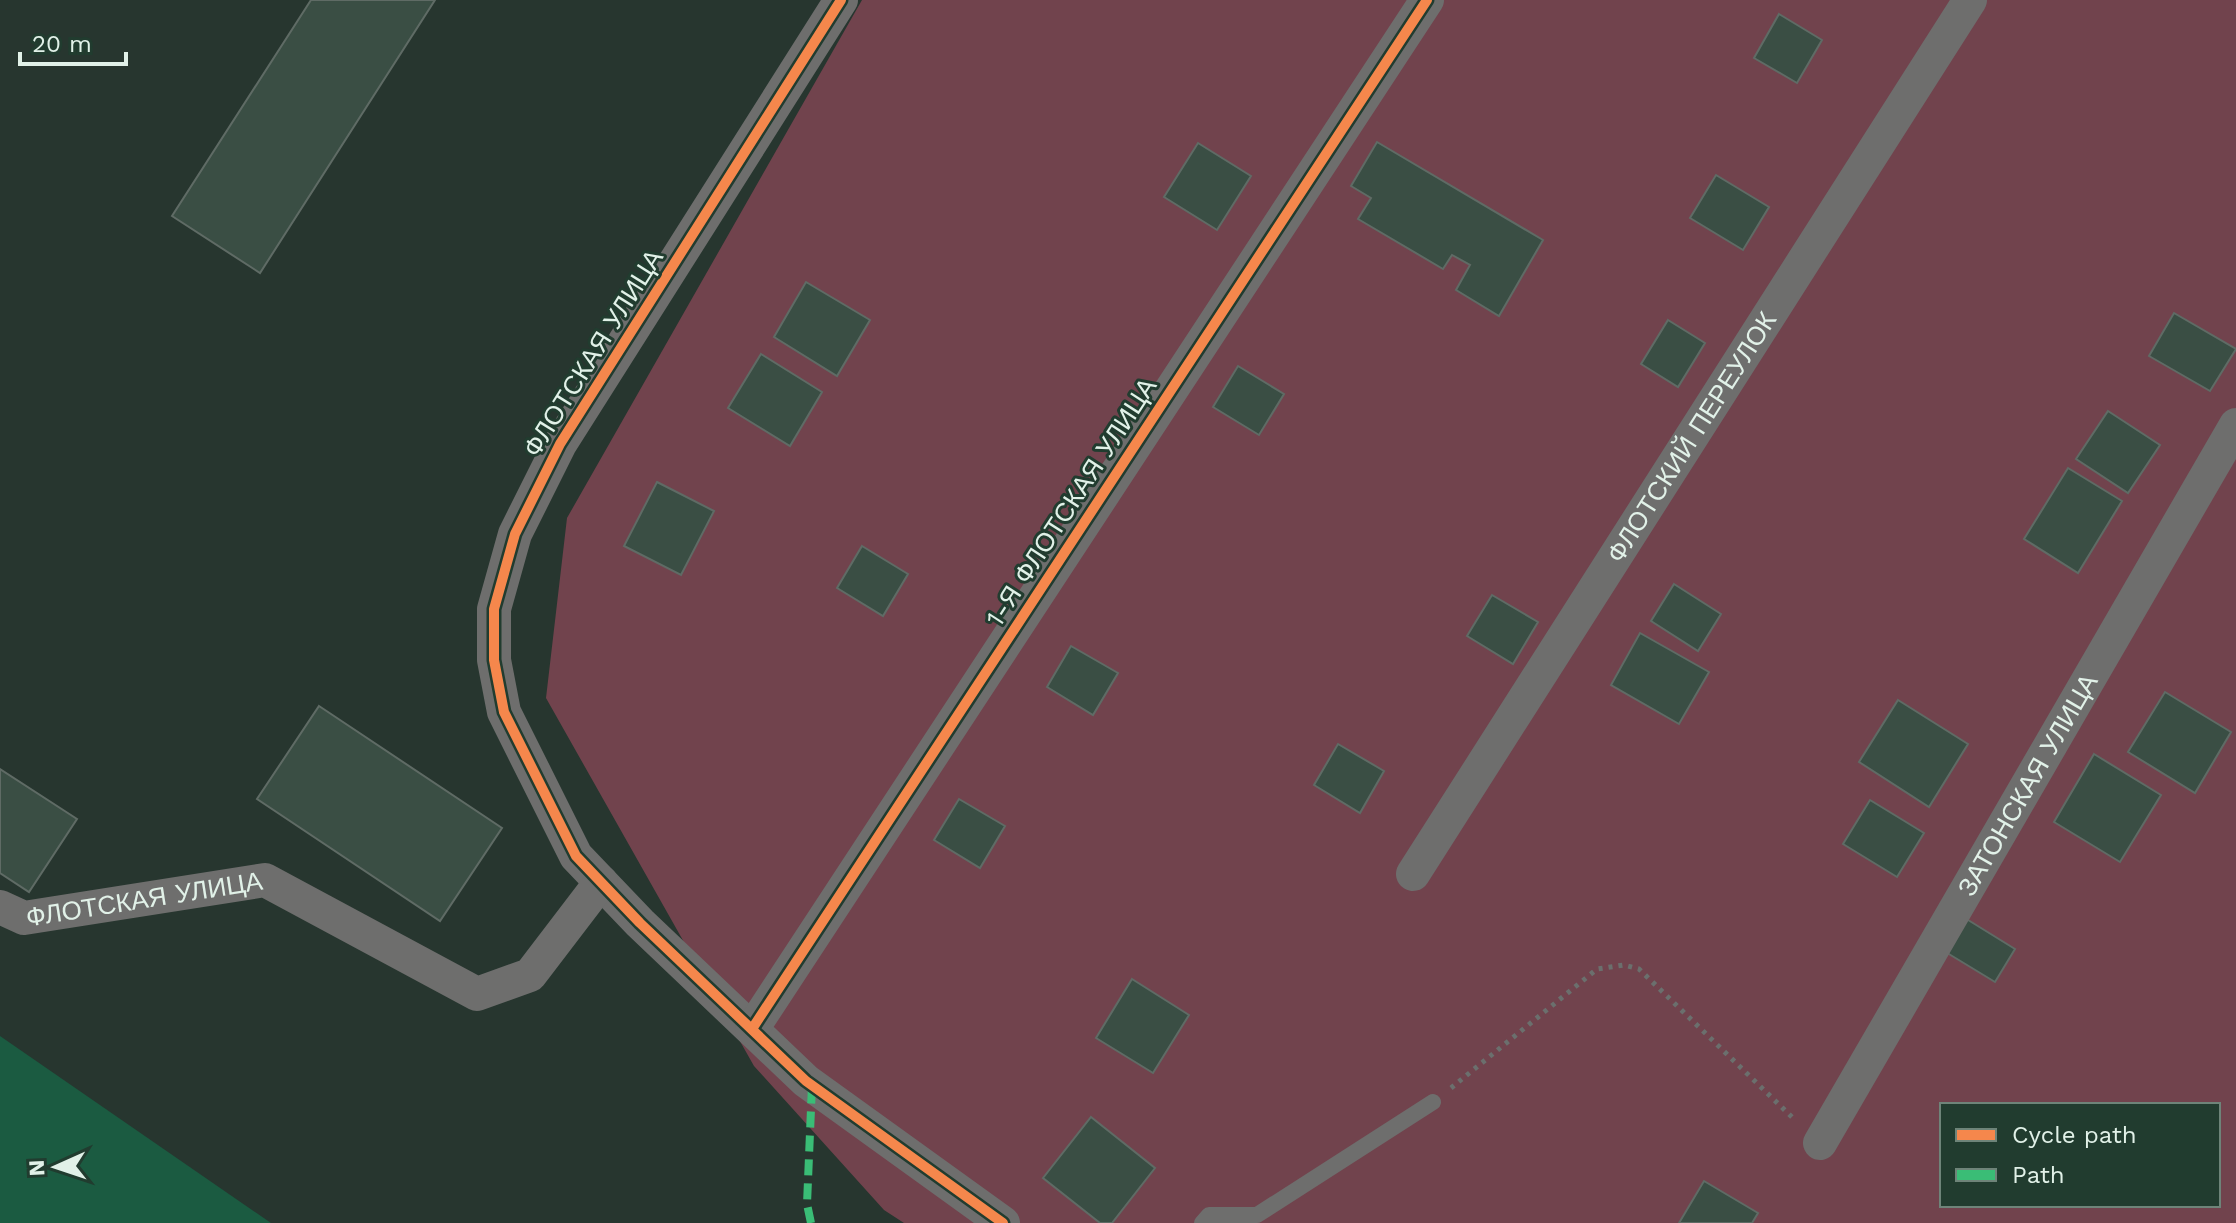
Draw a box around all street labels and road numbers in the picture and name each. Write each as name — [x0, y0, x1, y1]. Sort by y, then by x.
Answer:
street label: ФЛОТСКАЯ УЛИЦА — [517, 243, 669, 462]
street label: ФЛОТСКИЙ ПЕРЕУЛОК — [1601, 306, 1782, 568]
street label: 1-Я ФЛОТСКАЯ УЛИЦА — [979, 372, 1163, 632]
street label: ЗАТОНСКАЯ УЛИЦА — [1951, 668, 2104, 901]
street label: ФЛОТСКАЯ УЛИЦА — [24, 866, 265, 932]

